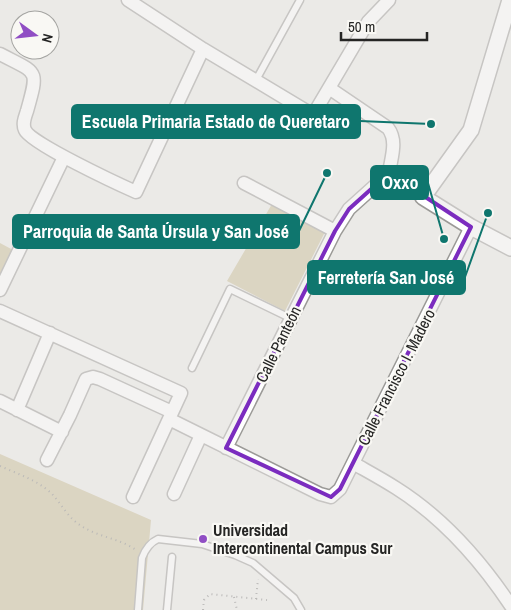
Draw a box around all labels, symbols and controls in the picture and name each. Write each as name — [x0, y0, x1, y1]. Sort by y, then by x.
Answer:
north arrow — [10, 10, 60, 60]
scale bar — [341, 10, 427, 42]
text: 50 m — [348, 16, 375, 37]
text: N — [38, 32, 57, 45]
callout: Escuela Primaria Estado de Queretaro — [72, 105, 360, 138]
text: Escuela Primaria Estado de Queretaro — [82, 109, 350, 134]
callout: Oxxo — [371, 166, 428, 199]
text: Oxxo — [382, 170, 418, 195]
callout: Parroquia de Santa Úrsula y San José — [13, 215, 299, 248]
text: Parroquia de Santa Úrsula y San José — [23, 219, 289, 244]
callout: Ferretería San José — [308, 261, 465, 294]
text: Ferretería San José — [318, 265, 454, 290]
street label: Calle Panteón — [250, 302, 306, 386]
street label: Calle Francisco I. Madero — [352, 305, 440, 449]
place label: Universidad Intercontinental Campus Sur — [213, 519, 393, 559]
marker: Universidad Intercontinental Campus Sur — [197, 533, 209, 545]

